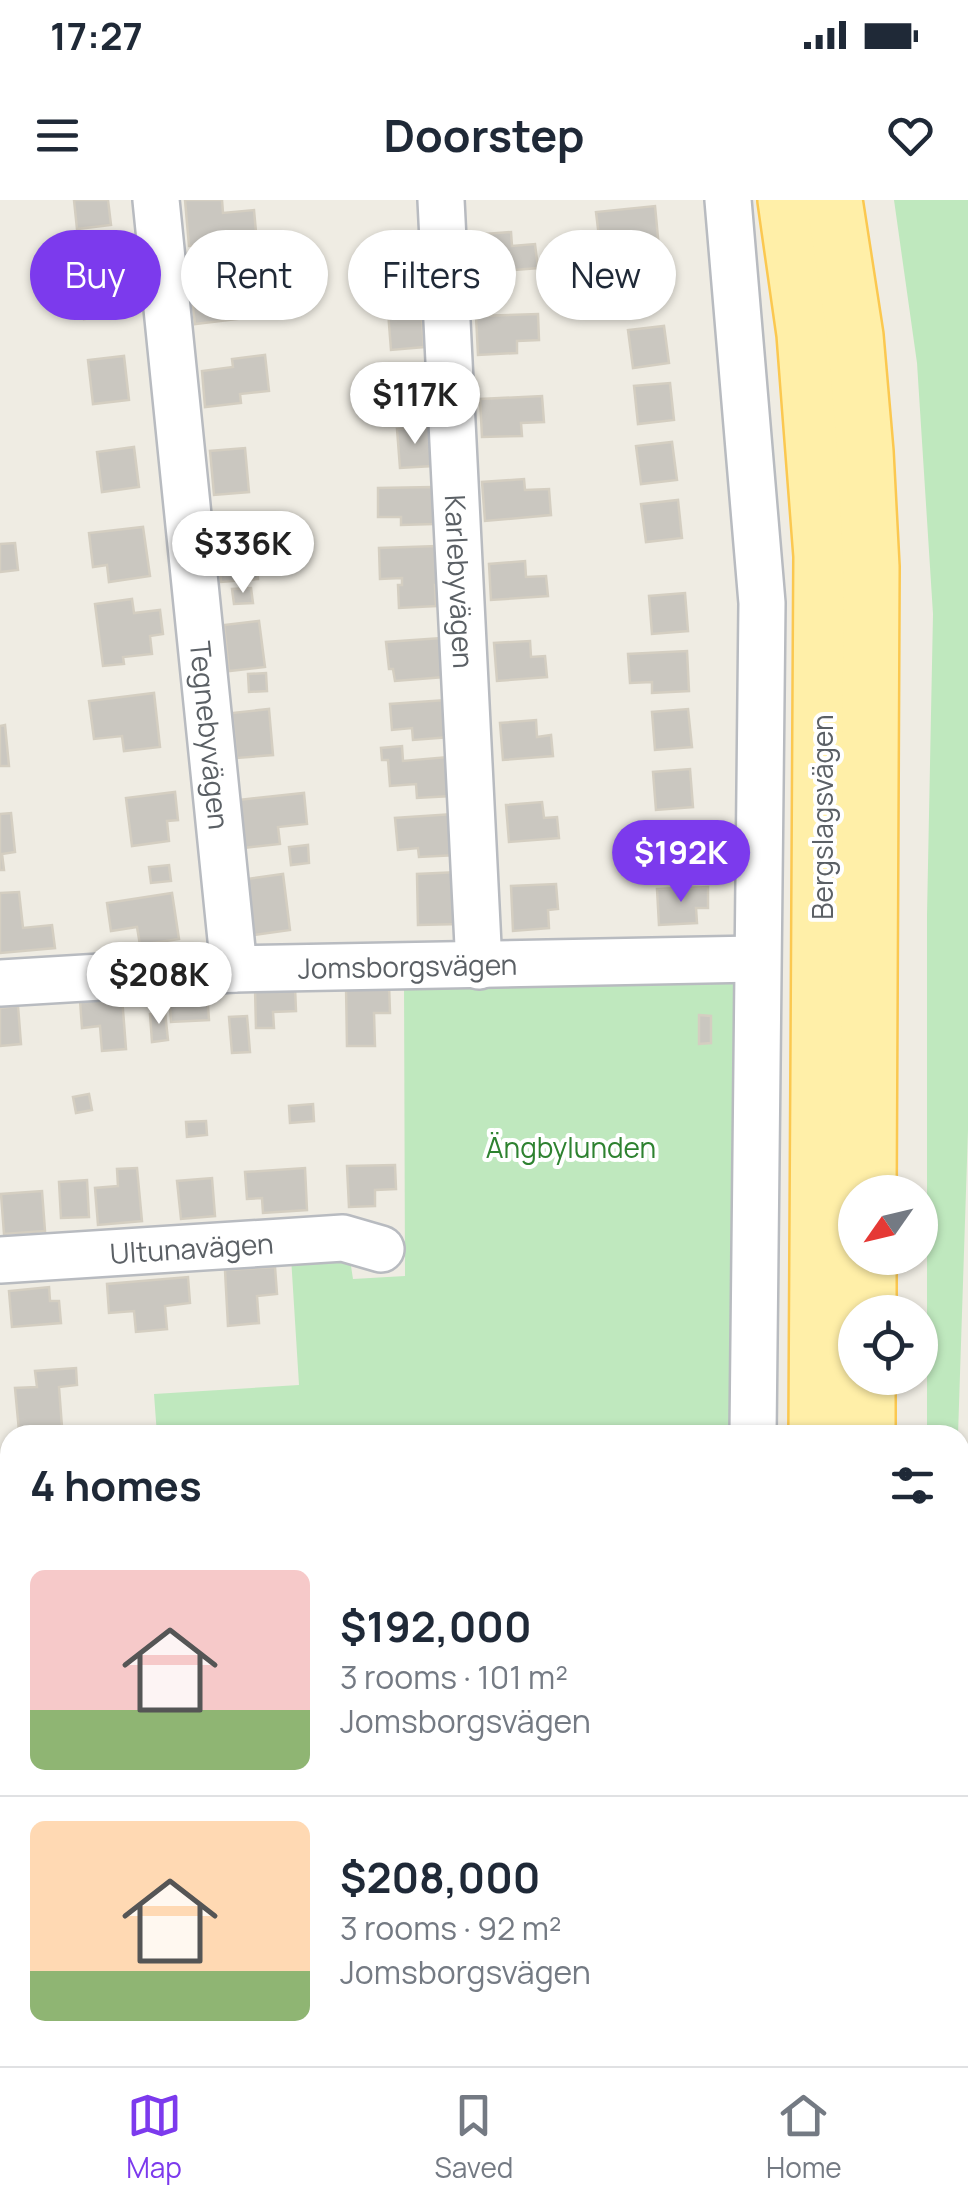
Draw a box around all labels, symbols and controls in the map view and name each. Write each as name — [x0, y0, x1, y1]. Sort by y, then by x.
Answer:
text: 17:27 — [50, 9, 143, 61]
text: Doorstep — [384, 104, 584, 166]
icon: menu — [30, 108, 85, 163]
icon: heart — [883, 108, 938, 163]
chip: Buy — [30, 230, 161, 320]
chip: Rent — [181, 230, 328, 320]
chip: Filters — [348, 230, 516, 320]
chip: New — [536, 230, 676, 320]
pin: $117K — [345, 362, 485, 447]
text: $117K — [372, 372, 458, 416]
street label: Karlebyvägen — [437, 494, 483, 669]
pin: $336K — [173, 511, 313, 596]
text: $336K — [194, 521, 292, 565]
street label: Tegnebyvägen — [182, 639, 239, 831]
street label: Bergslagsvägen — [803, 714, 841, 920]
pin: $192K — [611, 820, 751, 905]
text: $192K — [634, 830, 728, 874]
pin: $208K — [89, 942, 229, 1027]
street label: Jomsborgsvägen — [297, 945, 518, 987]
text: $208K — [109, 952, 209, 996]
park label: Ängbylunden — [486, 1128, 656, 1166]
north arrow — [838, 1175, 938, 1275]
map controls — [838, 1175, 938, 1395]
street label: Ultunavägen — [109, 1224, 275, 1272]
button: locate — [838, 1295, 938, 1395]
text: 4 homes — [30, 1456, 202, 1514]
icon: filters — [885, 1458, 940, 1513]
text: $192,000 — [340, 1597, 532, 1655]
icon: home — [110, 1610, 230, 1730]
text: 3 rooms · 101 m² — [340, 1655, 568, 1699]
text: Jomsborgsvägen — [340, 1699, 591, 1743]
text: $208,000 — [340, 1848, 540, 1906]
icon: home — [110, 1861, 230, 1981]
text: 3 rooms · 92 m² — [340, 1906, 562, 1950]
text: Jomsborgsvägen — [340, 1950, 591, 1994]
tab: Map — [126, 2088, 182, 2186]
tab: Saved — [435, 2088, 513, 2186]
tab: Home — [766, 2088, 842, 2186]

